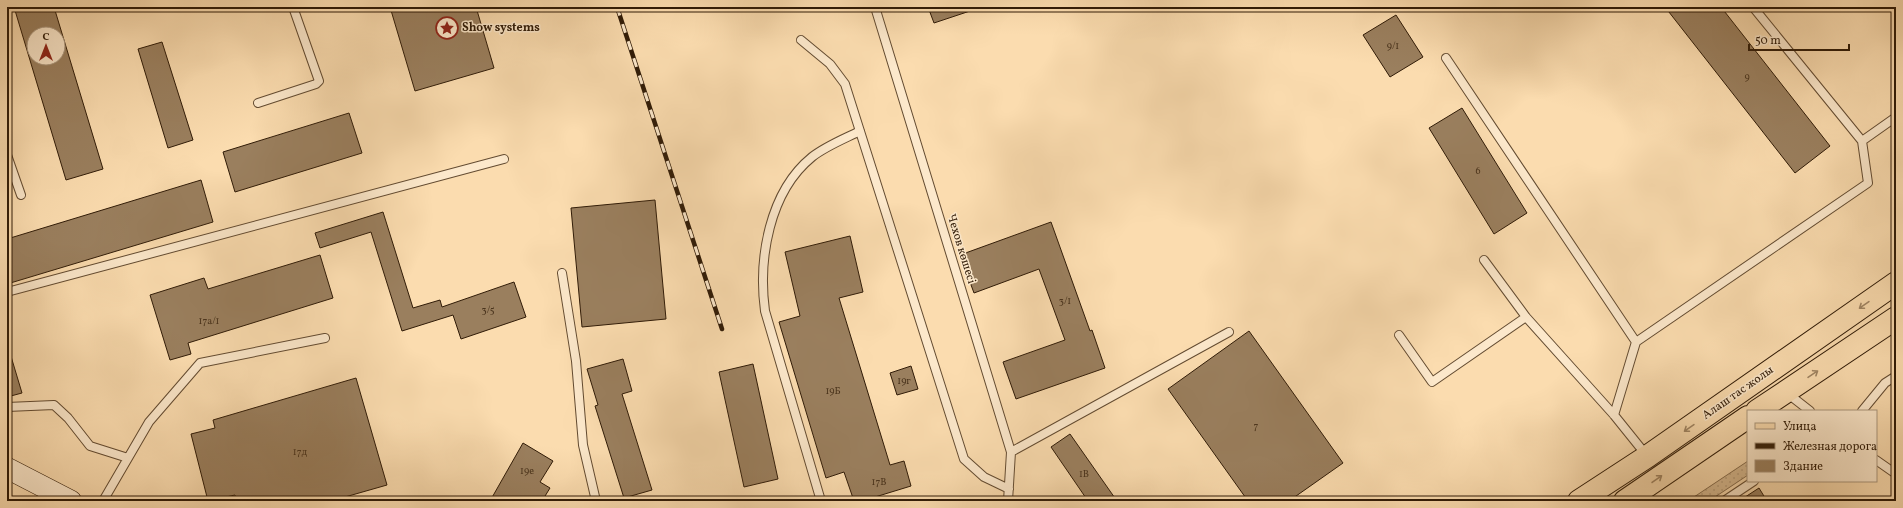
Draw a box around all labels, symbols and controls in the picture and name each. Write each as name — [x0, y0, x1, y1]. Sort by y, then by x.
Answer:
place icon: Show systems — [434, 15, 460, 41]
place label: Show systems — [462, 20, 540, 36]
north arrow — [26, 26, 66, 66]
scale bar — [1749, 26, 1849, 52]
text: С — [42, 30, 50, 45]
text: 50 m — [1755, 33, 1781, 49]
house number: 9/1 — [1387, 39, 1399, 53]
house number: 9 — [1744, 70, 1750, 84]
house number: 6 — [1475, 164, 1481, 178]
street label: Чехов көшесі — [943, 212, 979, 286]
house number: 3/1 — [1059, 294, 1071, 308]
one-way arrow — [1859, 301, 1870, 309]
house number: 3/5 — [482, 303, 495, 317]
house number: 17а/1 — [199, 314, 220, 328]
street label: Алаш тас жолы — [1699, 362, 1777, 424]
one-way arrow — [1807, 370, 1818, 378]
house number: 19г — [897, 374, 911, 388]
house number: 19Б — [825, 384, 841, 398]
legend — [1747, 410, 1877, 482]
house number: 7 — [1254, 419, 1259, 433]
text: Улица — [1783, 419, 1816, 435]
one-way arrow — [1683, 424, 1694, 432]
text: Железная дорога — [1783, 439, 1877, 455]
house number: 17д — [293, 445, 308, 459]
text: Здание — [1783, 459, 1823, 475]
house number: 19е — [520, 464, 534, 478]
house number: 1В — [1079, 467, 1089, 481]
house number: 17В — [872, 475, 886, 489]
one-way arrow — [1651, 475, 1662, 483]

